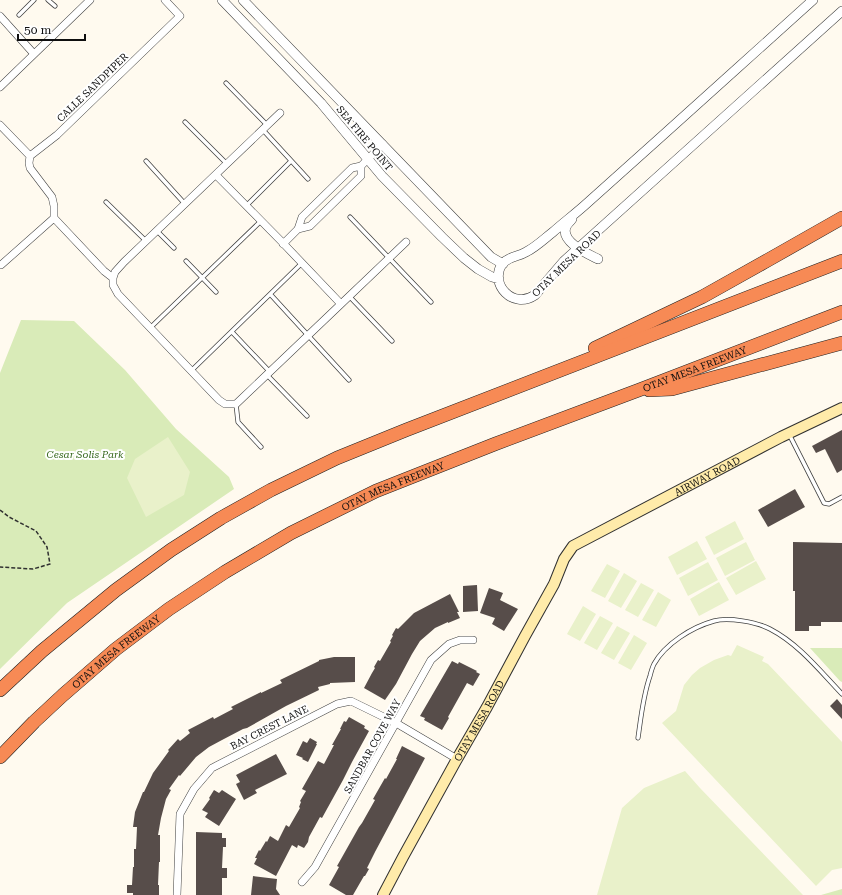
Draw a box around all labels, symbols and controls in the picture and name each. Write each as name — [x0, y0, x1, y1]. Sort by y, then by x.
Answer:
scale bar — [18, 16, 85, 42]
text: 50 m — [24, 23, 51, 37]
street label: CALLE SANDPIPER — [55, 51, 130, 124]
street label: SEA FIRE POINT — [334, 104, 395, 173]
street label: OTAY MESA ROAD — [530, 228, 603, 299]
street label: OTAY MESA FREEWAY — [641, 344, 749, 394]
park label: Cesar Solis Park — [47, 449, 124, 460]
street label: AIRWAY ROAD — [673, 454, 742, 498]
street label: OTAY MESA FREEWAY — [340, 460, 446, 513]
street label: OTAY MESA FREEWAY — [70, 613, 163, 691]
street label: OTAY MESA ROAD — [452, 678, 506, 763]
street label: SANDBAR COVE WAY — [342, 697, 403, 795]
street label: BAY CREST LANE — [228, 703, 310, 752]

